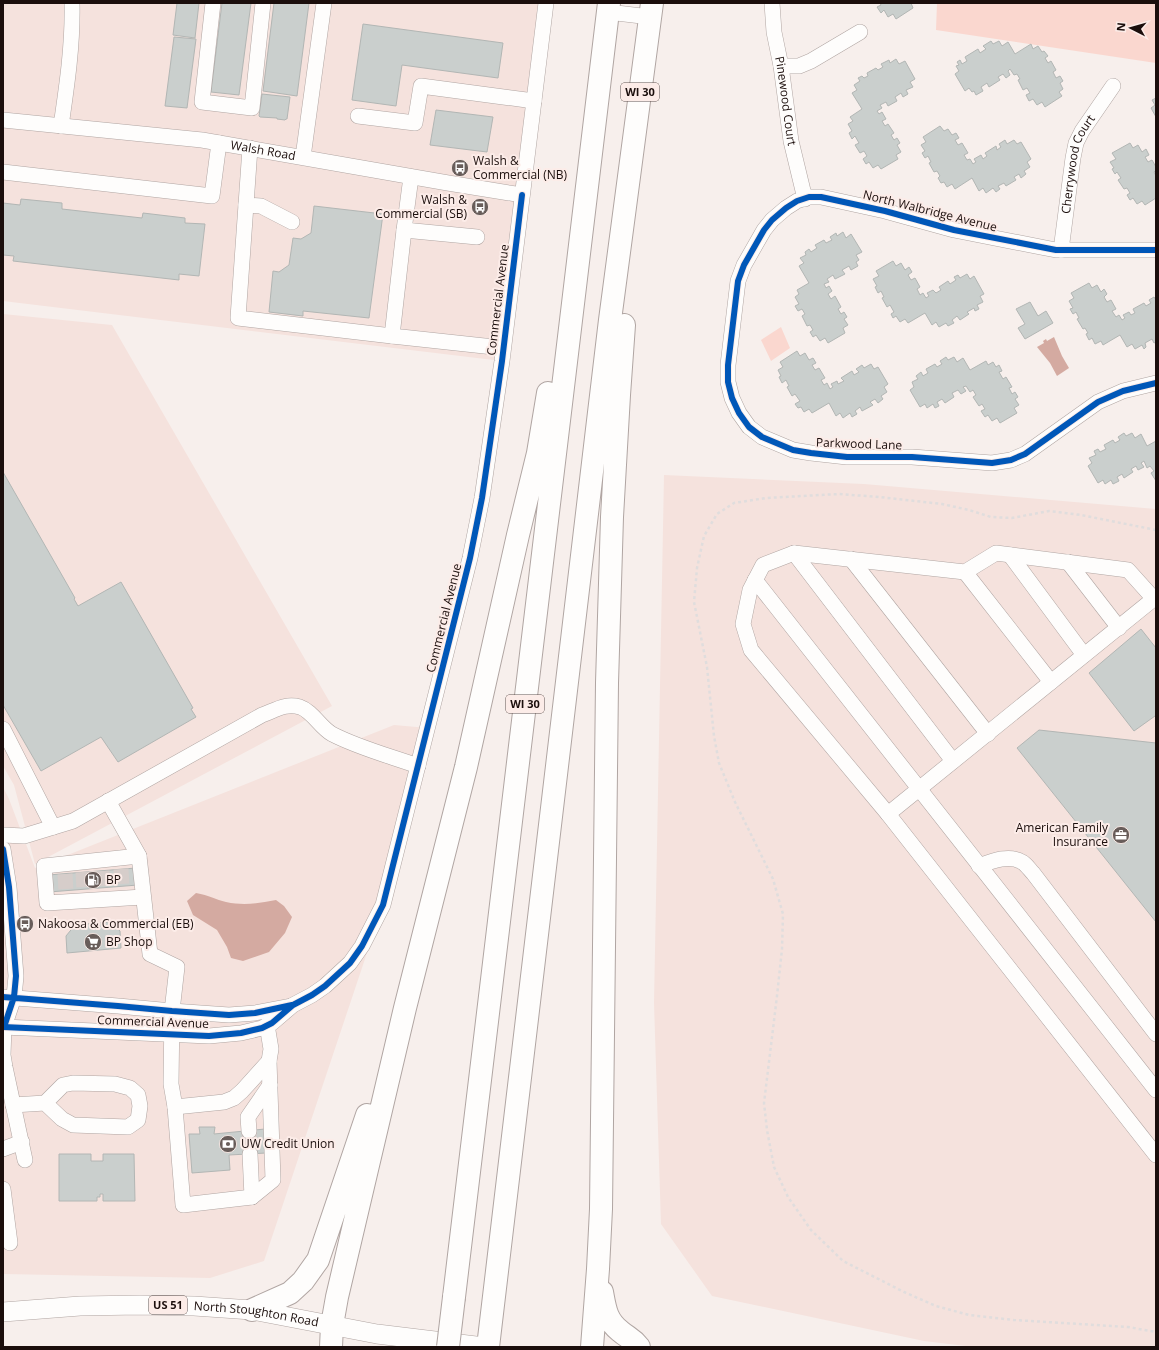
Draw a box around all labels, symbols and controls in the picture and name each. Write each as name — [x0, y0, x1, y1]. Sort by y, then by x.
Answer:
north arrow — [1111, 8, 1151, 48]
text: N — [1113, 22, 1128, 32]
street label: Pinewood Court — [771, 55, 801, 147]
road number: WI 30 — [621, 83, 659, 101]
street label: Cherrywood Court — [1057, 111, 1099, 215]
street label: Walsh Road — [229, 136, 297, 164]
place label: Walsh & Commercial (NB) — [473, 152, 568, 183]
bus stop icon: Walsh & Commercial (NB) — [450, 158, 470, 178]
street label: North Walbridge Avenue — [861, 186, 999, 235]
place label: Walsh & Commercial (SB) — [375, 191, 467, 222]
bus stop icon: Walsh & Commercial (SB) — [470, 197, 490, 217]
street label: Commercial Avenue — [482, 243, 513, 357]
street label: Parkwood Lane — [816, 433, 903, 454]
street label: Commercial Avenue — [422, 561, 465, 674]
road number: WI 30 — [506, 695, 544, 713]
place label: American Family Insurance — [1016, 819, 1109, 850]
office icon: American Family Insurance — [1111, 825, 1131, 845]
fuel station icon: BP — [83, 870, 103, 890]
place label: BP — [106, 871, 121, 888]
bus stop icon: Nakoosa & Commercial (EB) — [15, 914, 35, 934]
place label: Nakoosa & Commercial (EB) — [38, 915, 194, 932]
supermarket icon: BP Shop — [83, 932, 103, 952]
place label: BP Shop — [106, 933, 153, 950]
street label: Commercial Avenue — [97, 1011, 210, 1032]
bank icon: UW Credit Union — [218, 1134, 238, 1154]
place label: UW Credit Union — [241, 1135, 335, 1152]
road number: US 51 — [149, 1296, 187, 1314]
street label: North Stoughton Road — [193, 1297, 320, 1331]

